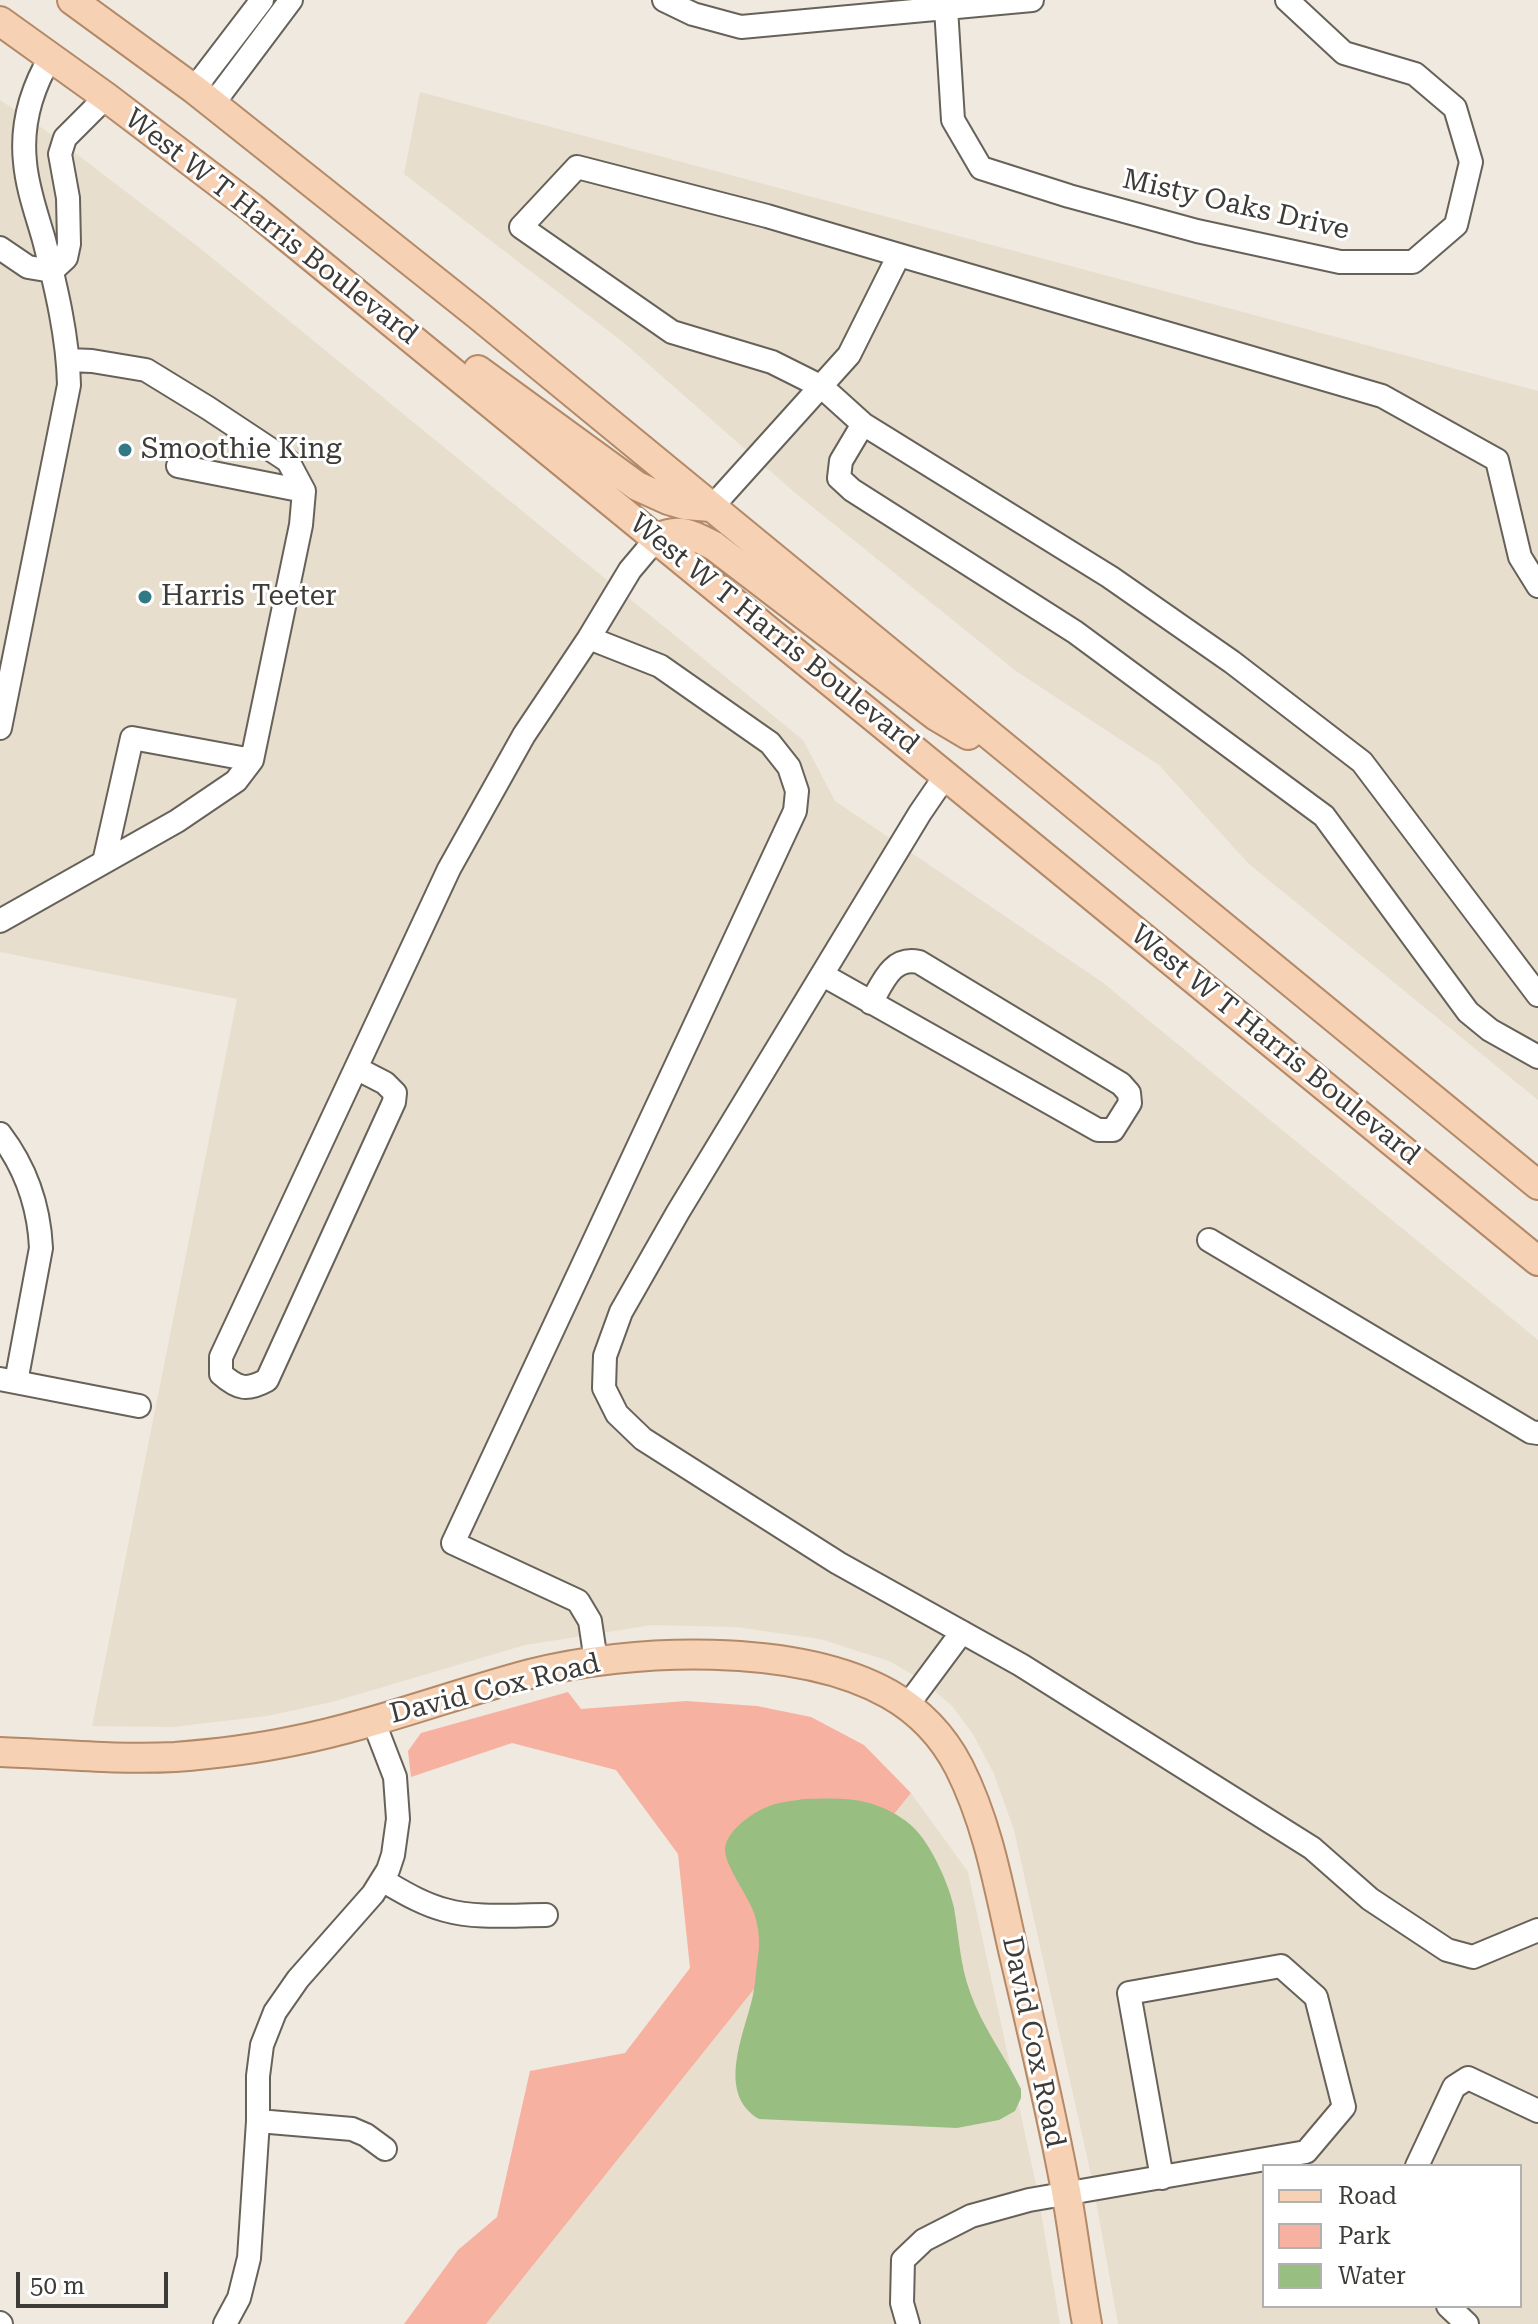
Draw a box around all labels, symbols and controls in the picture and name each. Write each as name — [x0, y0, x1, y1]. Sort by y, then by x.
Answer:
street label: West W T Harris Boulevard — [118, 102, 424, 352]
street label: Misty Oaks Drive — [1119, 163, 1353, 247]
place label: Smoothie King — [141, 433, 342, 467]
marker: Smoothie King — [116, 441, 134, 459]
street label: West W T Harris Boulevard — [622, 507, 926, 761]
place label: Harris Teeter — [161, 580, 337, 614]
marker: Harris Teeter — [136, 588, 154, 606]
street label: West W T Harris Boulevard — [1123, 918, 1427, 1172]
street label: David Cox Road — [387, 1647, 603, 1731]
street label: David Cox Road — [994, 1933, 1072, 2151]
legend — [1262, 2164, 1522, 2308]
text: Road — [1338, 2182, 1397, 2210]
text: Park — [1338, 2222, 1391, 2250]
scale bar — [20, 2256, 172, 2306]
text: Water — [1338, 2262, 1406, 2290]
text: 50 m — [30, 2272, 85, 2300]

